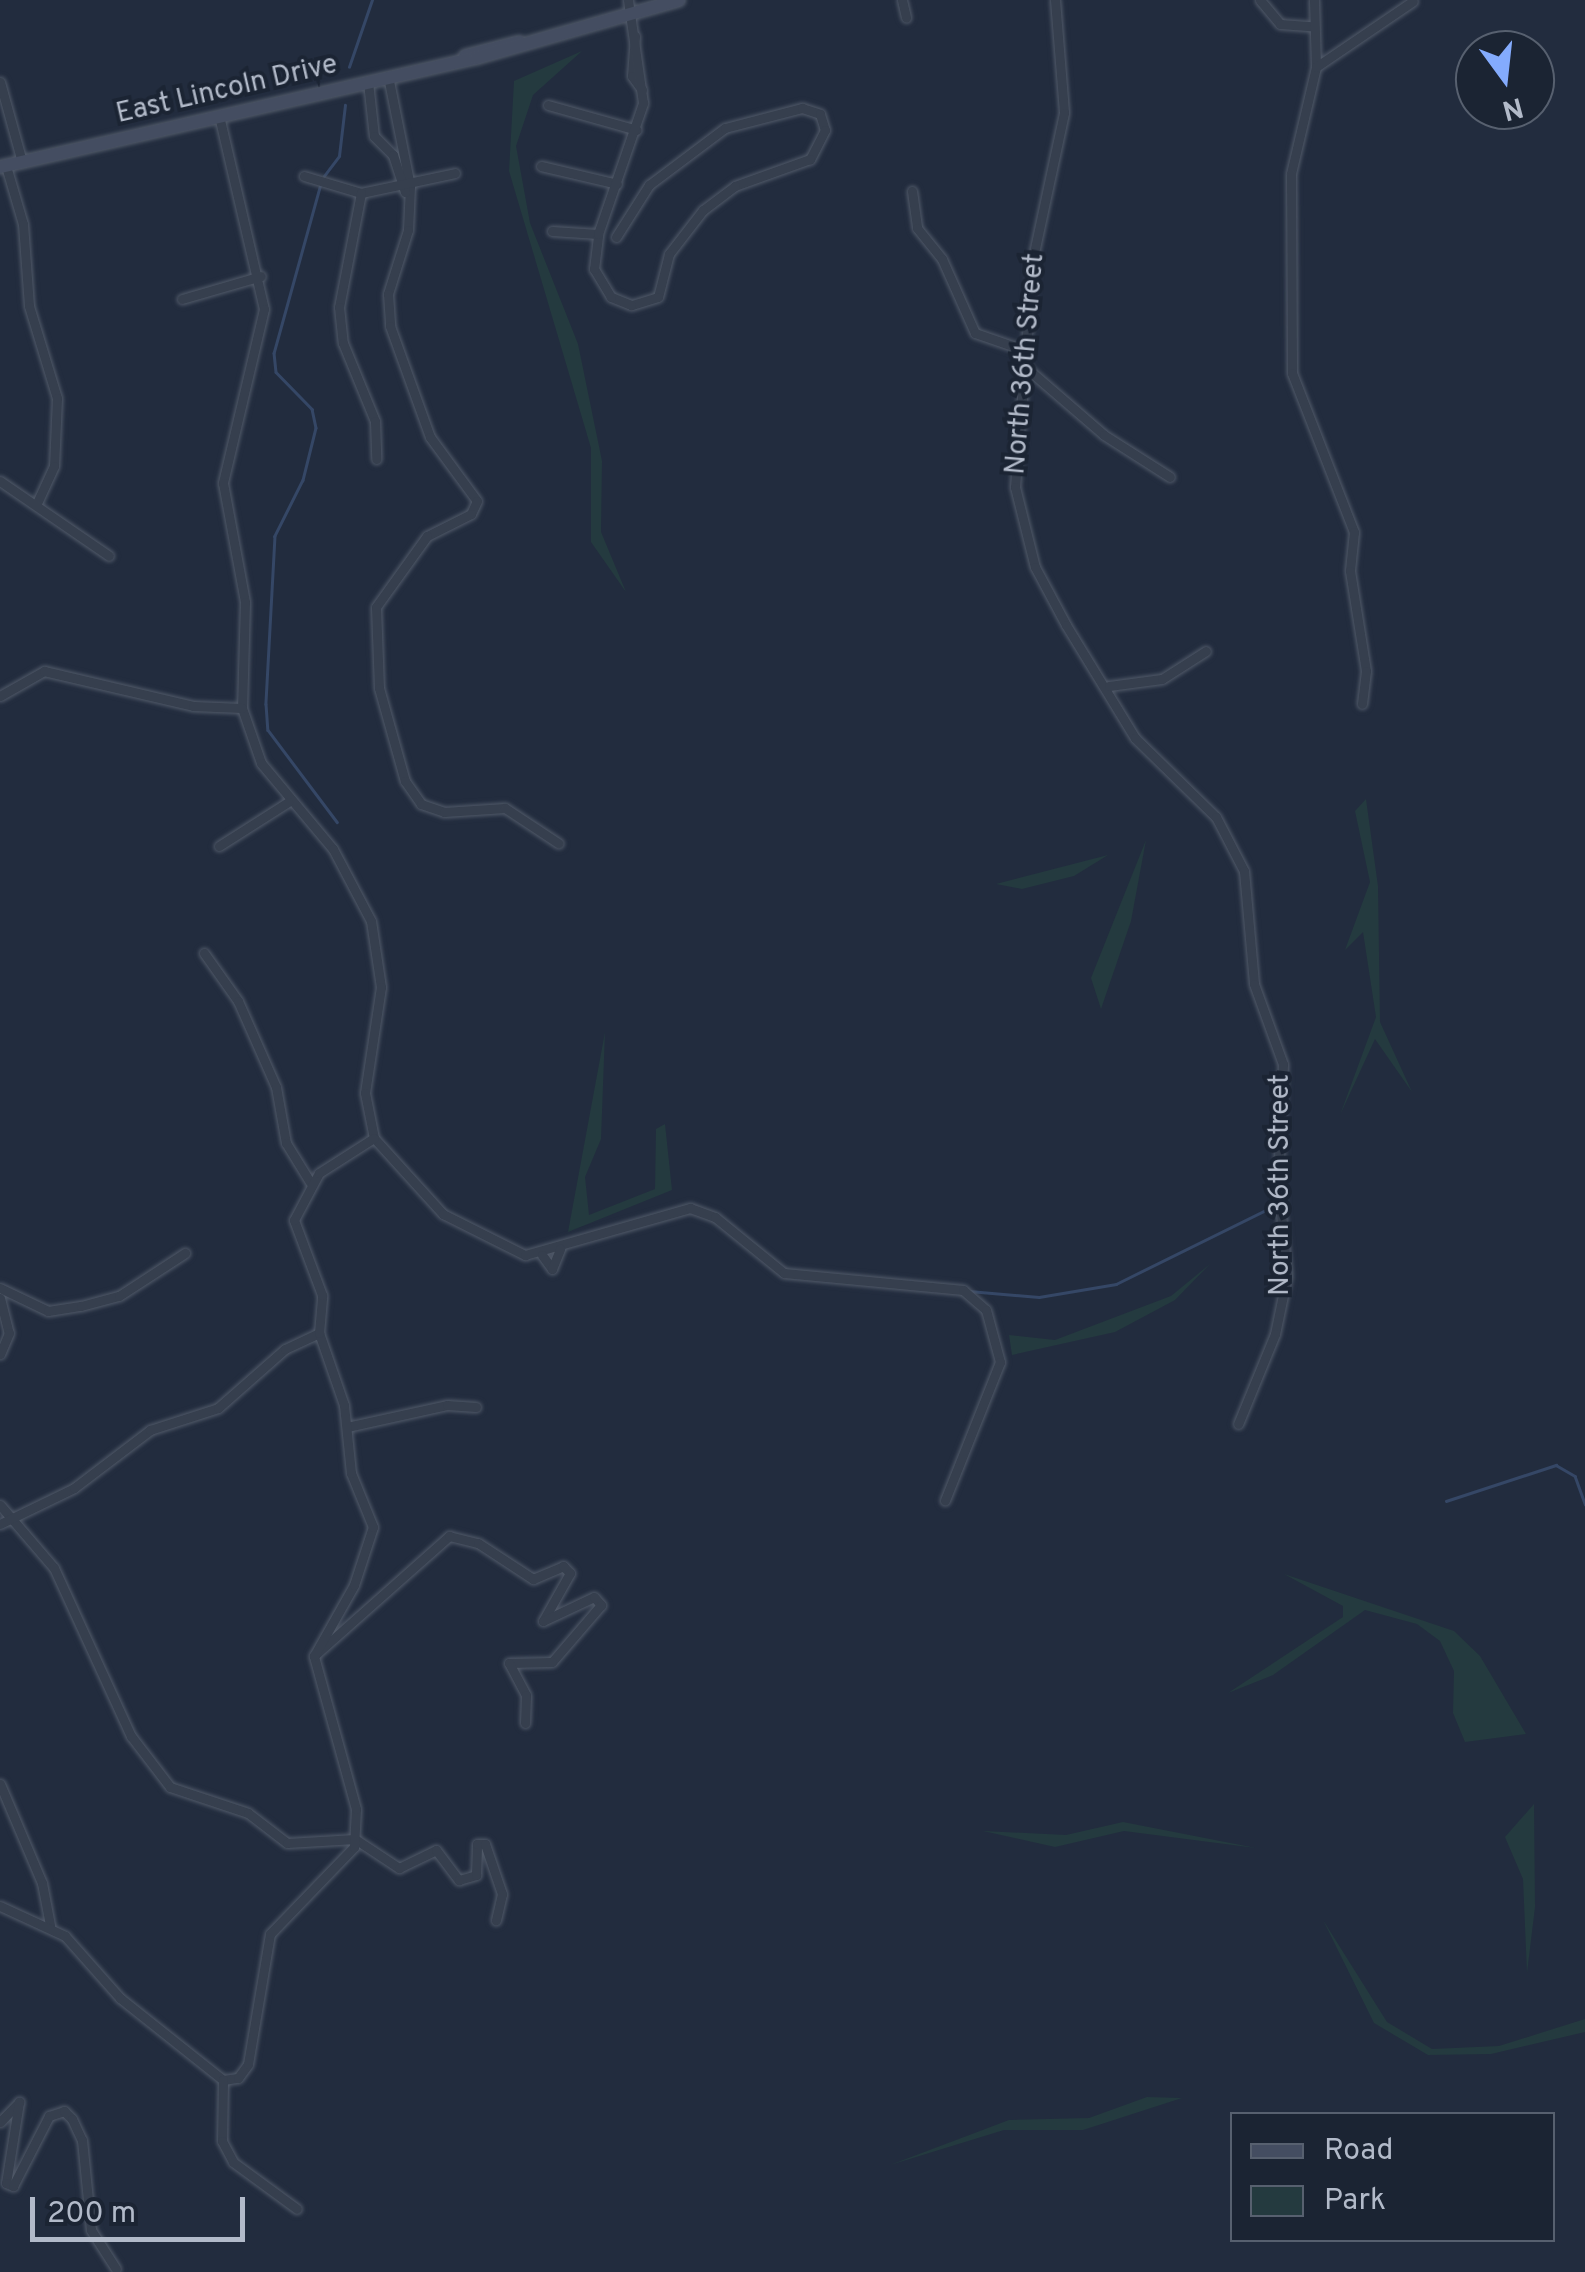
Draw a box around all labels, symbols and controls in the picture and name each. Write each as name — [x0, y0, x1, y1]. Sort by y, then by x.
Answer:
north arrow — [1455, 30, 1555, 130]
street label: East Lincoln Drive — [113, 48, 341, 132]
text: N — [1498, 87, 1527, 127]
street label: North 36th Street — [1000, 252, 1052, 476]
street label: North 36th Street — [1264, 1074, 1298, 1296]
legend — [1230, 2112, 1555, 2242]
text: Road — [1324, 2133, 1393, 2170]
scale bar — [35, 2177, 250, 2239]
text: Park — [1324, 2183, 1386, 2220]
text: 200 m — [47, 2196, 136, 2233]

